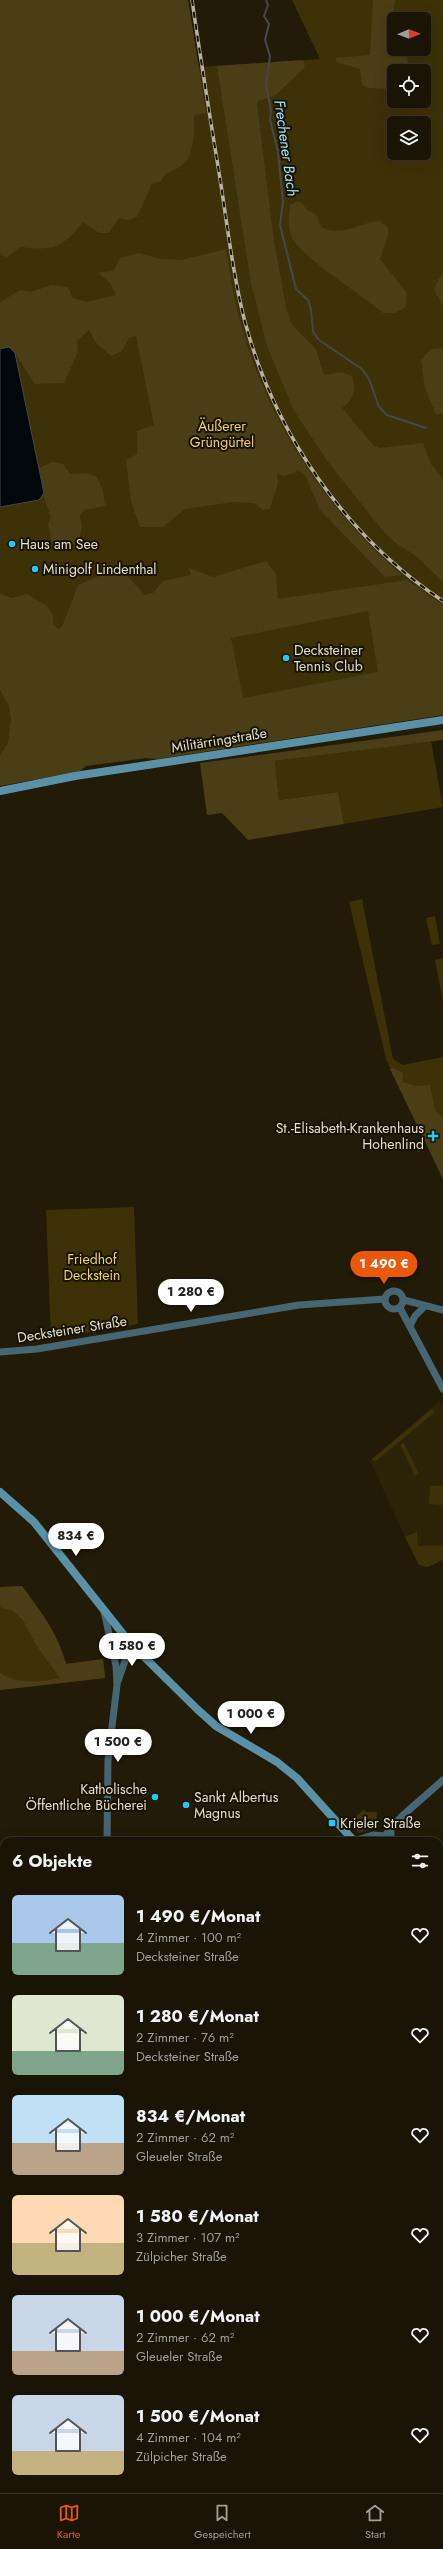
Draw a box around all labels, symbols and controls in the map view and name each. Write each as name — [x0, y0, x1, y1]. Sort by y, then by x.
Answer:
north arrow — [387, 12, 431, 56]
map controls — [387, 12, 431, 160]
button: locate — [387, 64, 431, 108]
water label: Frechener Bach — [268, 98, 304, 198]
button: layers — [387, 116, 431, 160]
park label: Äußerer Grüngürtel — [190, 416, 254, 452]
place label: Haus am See — [20, 534, 98, 554]
marker: Haus am See — [7, 539, 17, 549]
place label: Minigolf Lindenthal — [43, 559, 157, 579]
marker: Minigolf Lindenthal — [30, 564, 40, 574]
place label: Decksteiner Tennis Club — [294, 640, 363, 676]
marker: Decksteiner Tennis Club — [281, 653, 291, 663]
street label: Militärringstraße — [170, 723, 268, 757]
place label: St.-Elisabeth-Krankenhaus Hohenlind — [276, 1118, 424, 1154]
marker: St.-Elisabeth-Krankenhaus Hohenlind — [427, 1130, 439, 1142]
park label: Friedhof Deckstein — [64, 1249, 120, 1285]
pin: 1 490 € — [347, 1251, 421, 1285]
text: 1 490 € — [359, 1254, 409, 1273]
pin: 1 280 € — [154, 1279, 228, 1313]
text: 1 280 € — [167, 1282, 215, 1301]
street label: Decksteiner Straße — [16, 1310, 128, 1348]
pin: 834 € — [48, 1523, 104, 1557]
text: 834 € — [57, 1526, 95, 1545]
pin: 1 580 € — [95, 1633, 169, 1667]
text: 1 580 € — [108, 1636, 156, 1655]
pin: 1 000 € — [214, 1701, 288, 1735]
text: 1 000 € — [227, 1704, 275, 1723]
pin: 1 500 € — [81, 1729, 155, 1763]
text: 1 500 € — [94, 1732, 142, 1751]
place label: Katholische Öffentliche Bücherei — [26, 1779, 147, 1815]
place label: Sankt Albertus Magnus — [194, 1787, 279, 1823]
marker: Katholische Öffentliche Bücherei — [150, 1792, 160, 1802]
marker: Sankt Albertus Magnus — [181, 1800, 191, 1810]
place label: Krieler Straße — [340, 1813, 421, 1833]
marker: Krieler Straße — [327, 1818, 337, 1828]
text: 6 Objekte — [12, 1849, 92, 1873]
icon: filters — [409, 1850, 431, 1872]
text: 1 490 €/Monat — [136, 1904, 260, 1928]
icon: home — [44, 1911, 92, 1959]
icon: heart — [409, 1924, 431, 1946]
text: 4 Zimmer · 100 m² — [136, 1928, 241, 1947]
text: Decksteiner Straße — [136, 1947, 239, 1966]
text: 1 280 €/Monat — [136, 2004, 259, 2028]
icon: home — [44, 2011, 92, 2059]
icon: heart — [409, 2024, 431, 2046]
text: 2 Zimmer · 76 m² — [136, 2028, 234, 2047]
text: Decksteiner Straße — [136, 2047, 239, 2066]
text: 834 €/Monat — [136, 2104, 245, 2128]
icon: home — [44, 2111, 92, 2159]
icon: heart — [409, 2124, 431, 2146]
text: 2 Zimmer · 62 m² — [136, 2128, 234, 2147]
text: Gleueler Straße — [136, 2147, 222, 2166]
text: 1 580 €/Monat — [136, 2204, 259, 2228]
icon: home — [44, 2211, 92, 2259]
icon: heart — [409, 2224, 431, 2246]
text: 3 Zimmer · 107 m² — [136, 2228, 240, 2247]
text: Zülpicher Straße — [136, 2247, 227, 2266]
text: 1 000 €/Monat — [136, 2304, 260, 2328]
icon: home — [44, 2311, 92, 2359]
icon: heart — [409, 2324, 431, 2346]
text: 2 Zimmer · 62 m² — [136, 2328, 234, 2347]
text: Gleueler Straße — [136, 2347, 222, 2366]
text: 1 500 €/Monat — [136, 2404, 259, 2428]
icon: home — [44, 2411, 92, 2459]
icon: heart — [409, 2424, 431, 2446]
text: 4 Zimmer · 104 m² — [136, 2428, 241, 2447]
text: Zülpicher Straße — [136, 2447, 227, 2466]
tab: Karte — [57, 2502, 80, 2542]
tab: Gespeichert — [194, 2502, 251, 2542]
tab: Start — [364, 2502, 386, 2542]

